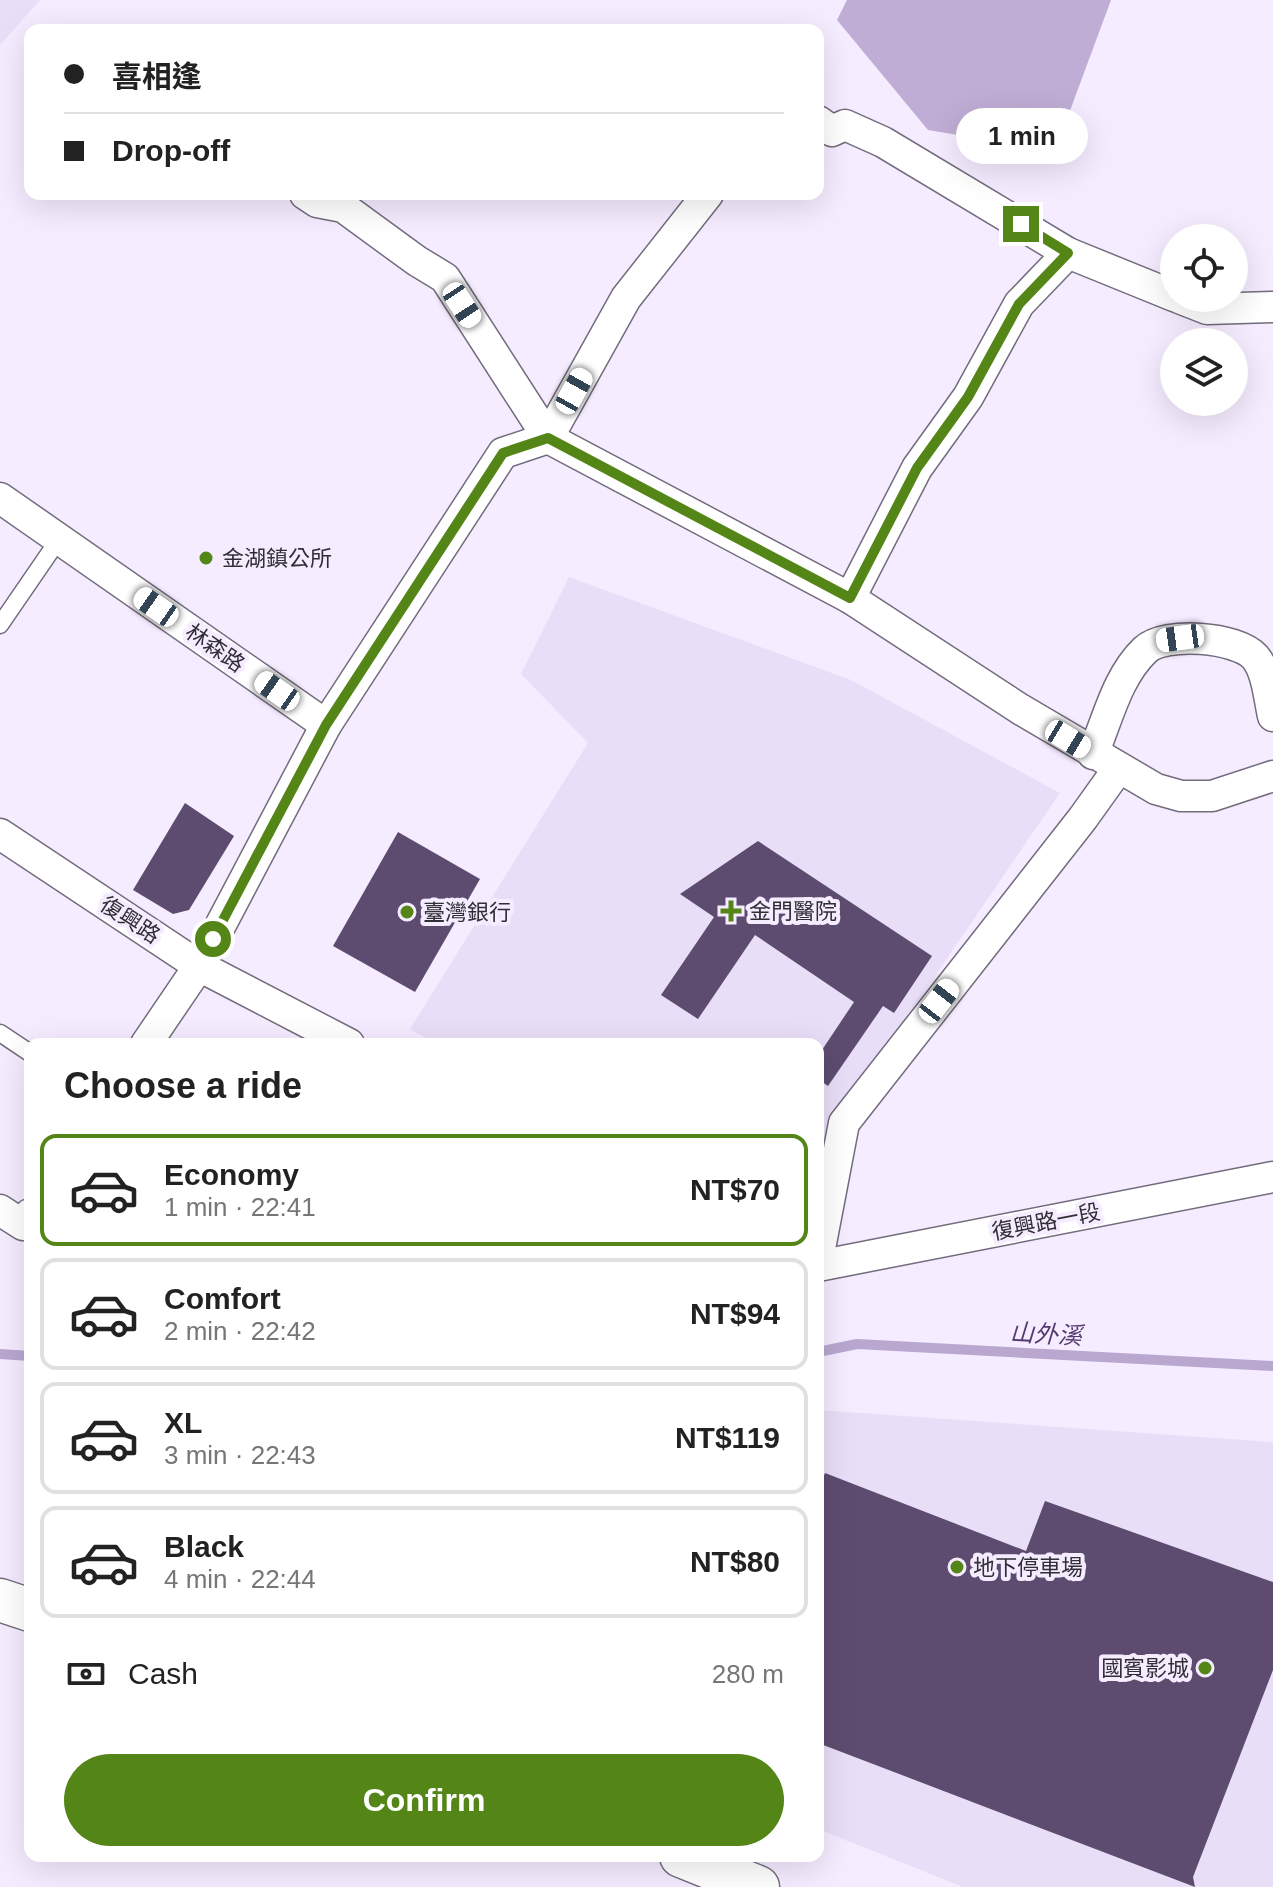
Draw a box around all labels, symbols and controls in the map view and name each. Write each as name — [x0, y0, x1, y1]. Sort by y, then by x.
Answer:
text: 喜相逢 — [112, 60, 202, 93]
callout: 1 min — [955, 108, 1087, 164]
text: 1 min — [988, 121, 1056, 151]
text: Drop-off — [112, 134, 230, 167]
route end — [1003, 206, 1039, 242]
map controls — [1160, 224, 1248, 416]
button: locate — [1160, 224, 1248, 312]
car — [439, 278, 485, 332]
button: layers — [1160, 328, 1248, 416]
car — [552, 364, 596, 418]
place label: 金湖鎮公所 — [222, 546, 332, 571]
marker: 金湖鎮公所 — [197, 549, 215, 567]
car — [129, 583, 183, 631]
street label: 林森路 — [181, 619, 249, 677]
car — [1155, 623, 1205, 653]
car — [250, 667, 304, 715]
car — [1041, 716, 1095, 762]
street label: 復興路 — [96, 892, 164, 948]
place label: 金門醫院 — [749, 899, 837, 924]
place label: 臺灣銀行 — [423, 900, 511, 925]
marker: 金門醫院 — [720, 900, 742, 922]
marker: 臺灣銀行 — [398, 903, 416, 921]
route start — [195, 921, 231, 957]
car — [915, 975, 963, 1027]
text: Choose a ride — [64, 1065, 302, 1106]
icon: car — [68, 1154, 140, 1226]
text: Economy — [164, 1158, 299, 1191]
text: NT$70 — [690, 1173, 780, 1206]
text: 1 min · 22:41 — [164, 1192, 316, 1222]
street label: 復興路一段 — [990, 1199, 1102, 1245]
icon: car — [68, 1278, 140, 1350]
text: Comfort — [164, 1282, 281, 1315]
text: NT$94 — [690, 1297, 780, 1330]
text: 2 min · 22:42 — [164, 1316, 316, 1346]
water label: 山外溪 — [1009, 1319, 1086, 1350]
icon: car — [68, 1402, 140, 1474]
text: XL — [164, 1406, 202, 1439]
text: NT$119 — [675, 1421, 780, 1454]
text: 3 min · 22:43 — [164, 1440, 316, 1470]
icon: car — [68, 1526, 140, 1598]
text: Black — [164, 1530, 244, 1563]
text: NT$80 — [690, 1545, 780, 1578]
place label: 地下停車場 — [973, 1555, 1083, 1580]
marker: 地下停車場 — [948, 1558, 966, 1576]
text: 4 min · 22:44 — [164, 1564, 316, 1594]
icon: cash — [64, 1652, 108, 1696]
place label: 國賓影城 — [1101, 1656, 1189, 1681]
text: Cash — [128, 1657, 198, 1690]
text: 280 m — [712, 1659, 784, 1689]
marker: 國賓影城 — [1196, 1659, 1214, 1677]
button: Confirm — [64, 1754, 784, 1846]

